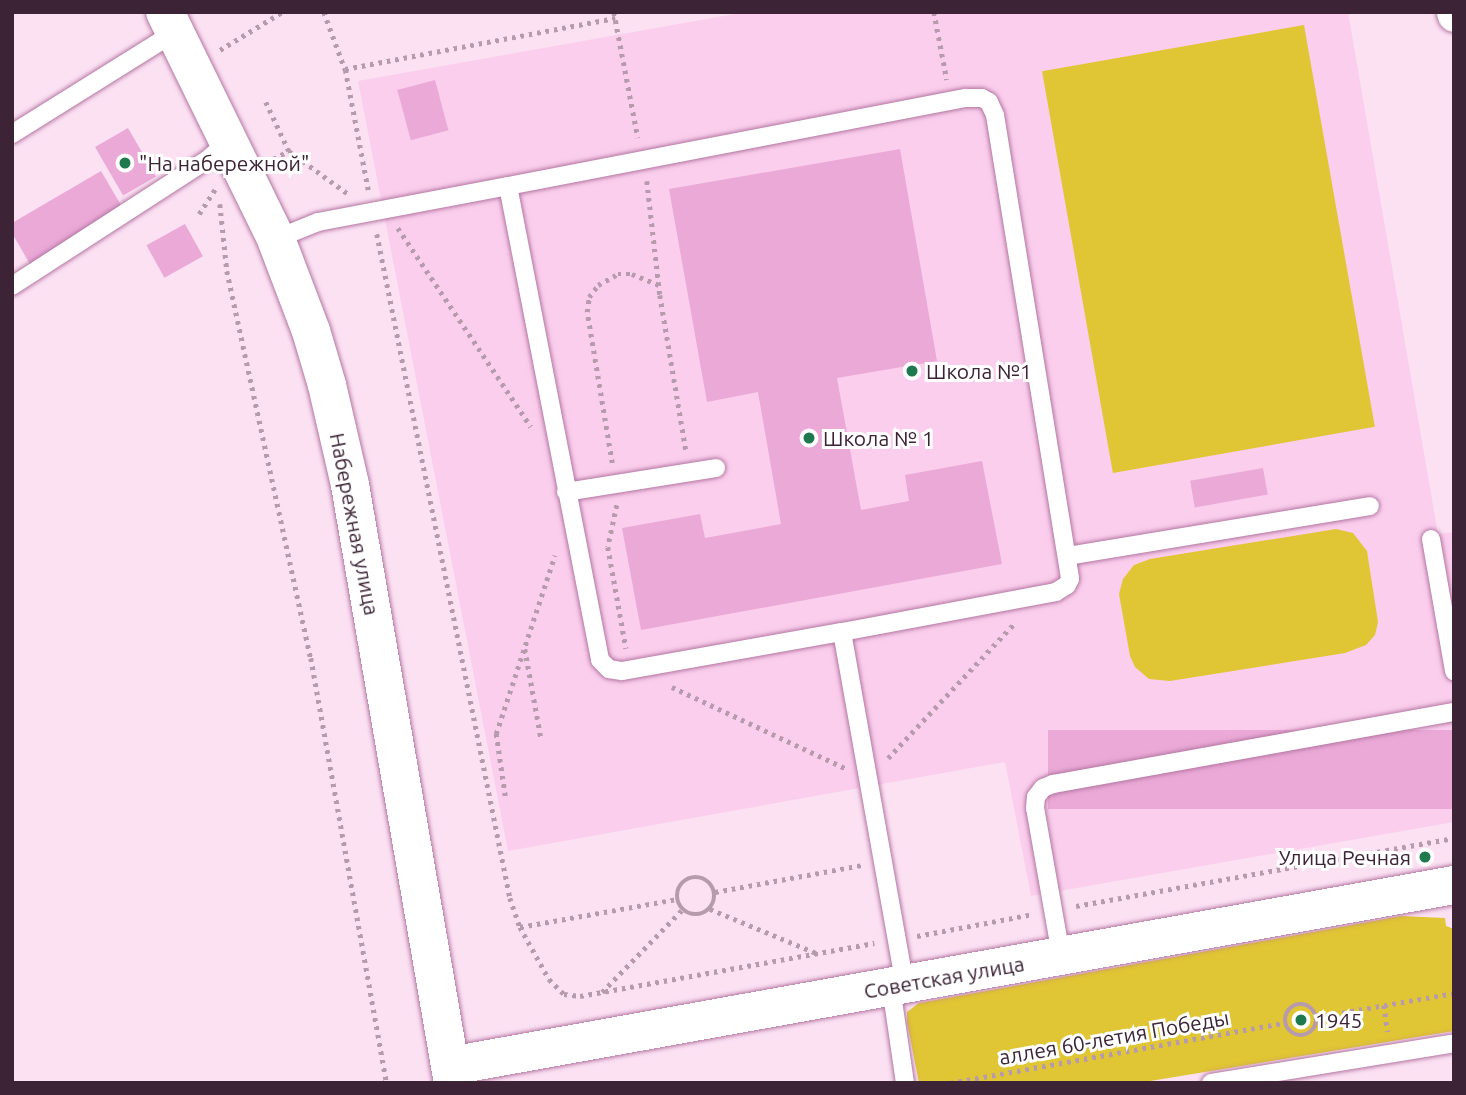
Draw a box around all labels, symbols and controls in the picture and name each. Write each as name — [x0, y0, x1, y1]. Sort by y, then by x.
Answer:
place label: "На набережной" — [139, 150, 309, 176]
marker: "На набережной" — [117, 155, 133, 171]
place label: Школа №1 — [926, 358, 1032, 384]
marker: Школа №1 — [904, 363, 920, 379]
place label: Школа № 1 — [823, 425, 934, 451]
marker: Школа № 1 — [801, 430, 817, 446]
street label: Набережная улица — [325, 431, 385, 617]
place label: Улица Речная — [1279, 844, 1411, 870]
marker: Улица Речная — [1417, 849, 1433, 865]
street label: Советская улица — [862, 950, 1026, 1004]
street label: аллея 60-летия Победы — [997, 1004, 1231, 1070]
place label: 1945 — [1315, 1007, 1362, 1033]
marker: 1945 — [1293, 1012, 1309, 1028]

